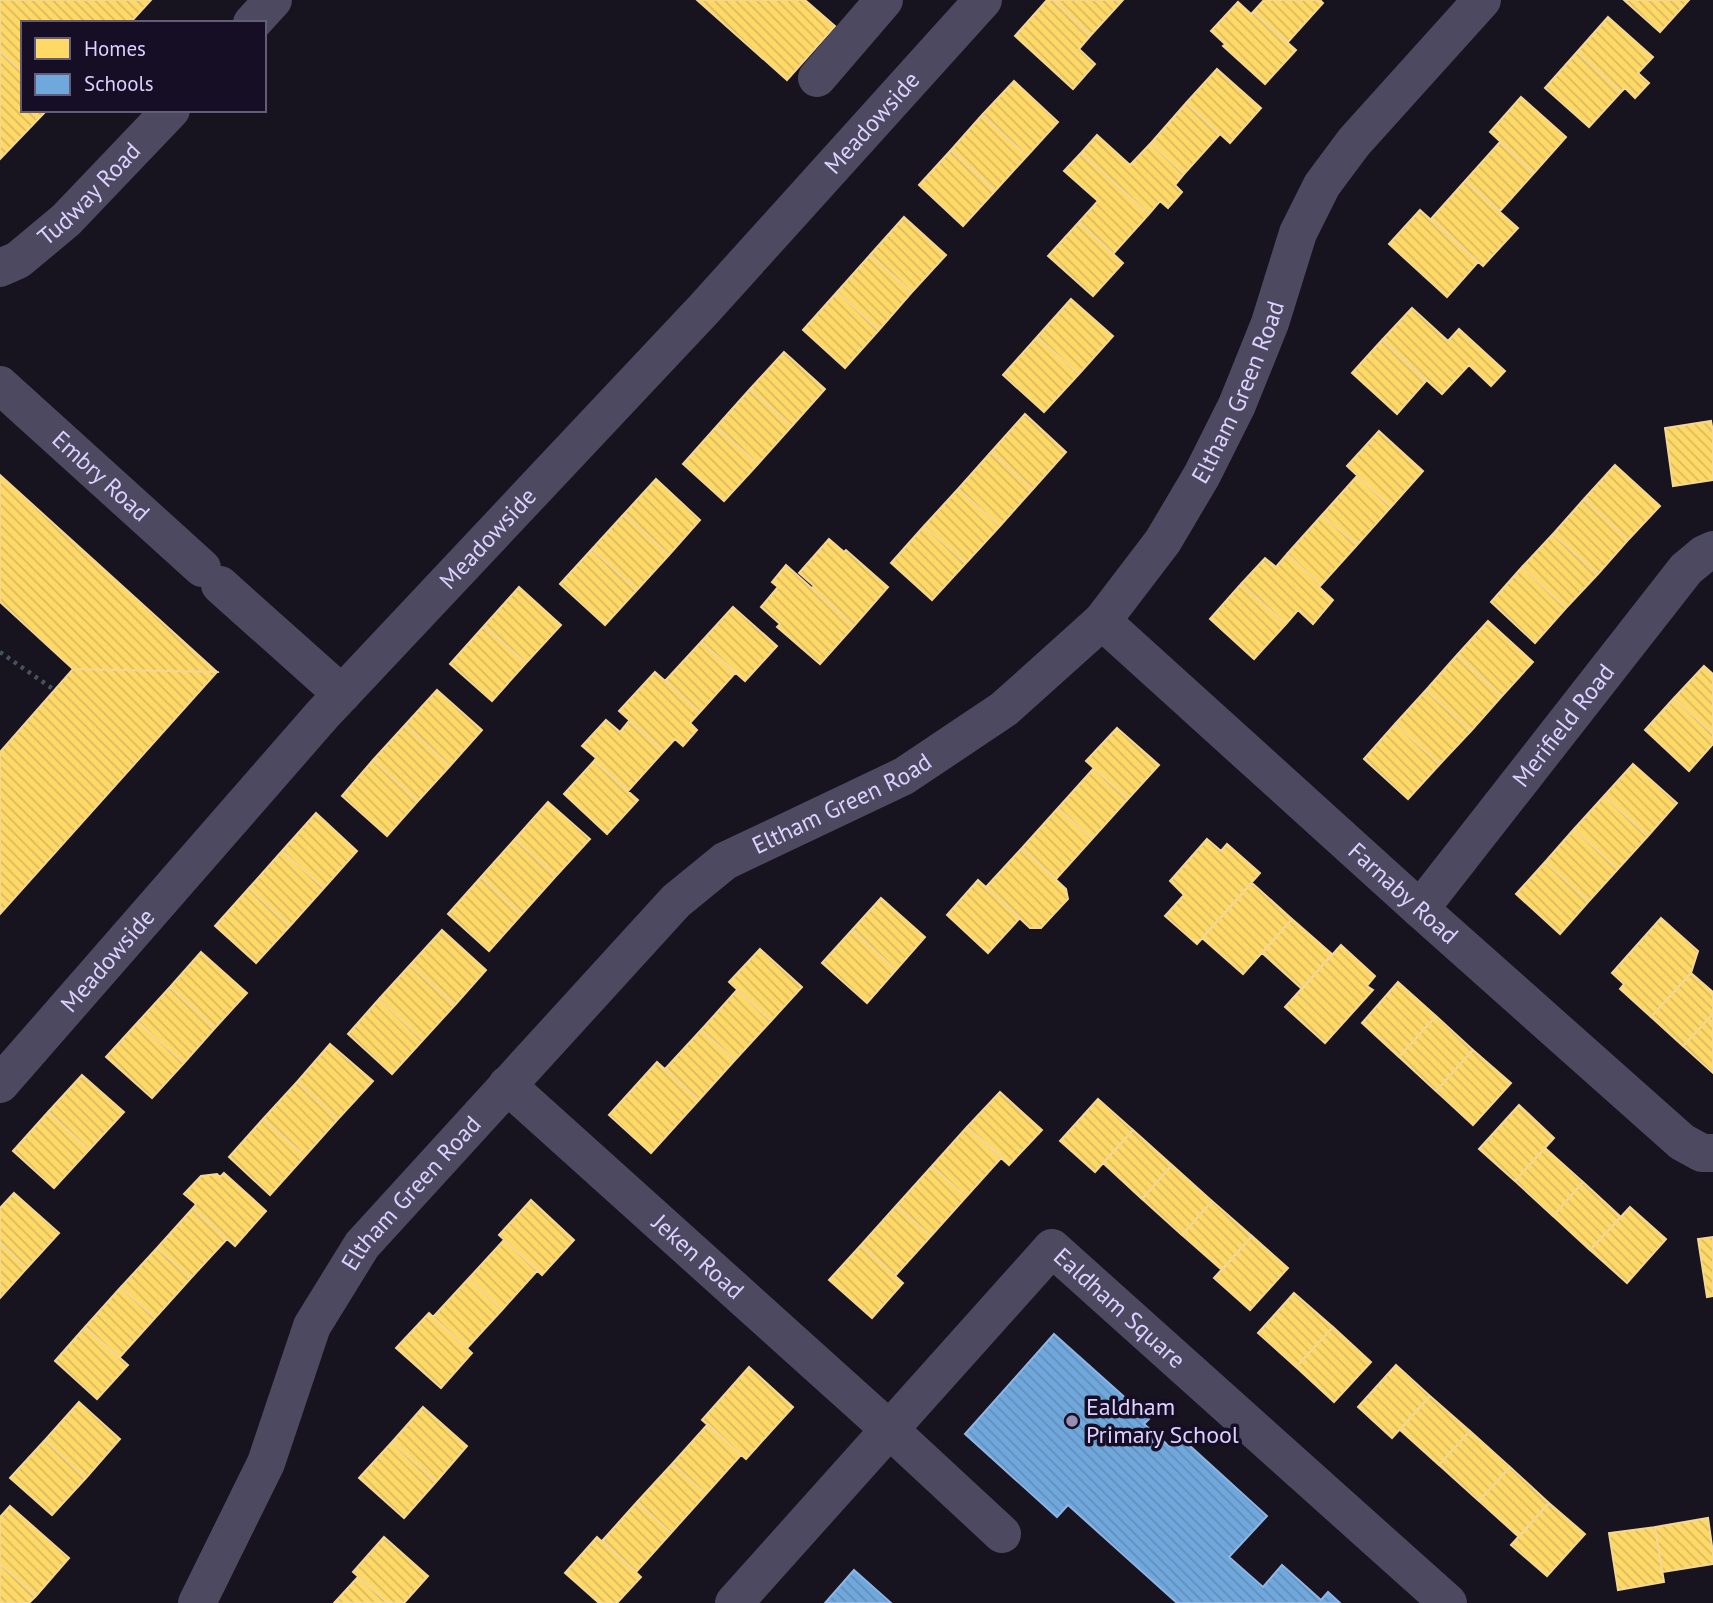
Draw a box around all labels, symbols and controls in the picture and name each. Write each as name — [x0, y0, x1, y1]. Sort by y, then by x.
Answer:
legend — [21, 21, 266, 112]
text: Homes — [84, 35, 146, 62]
street label: Meadowside — [817, 65, 926, 180]
text: Schools — [84, 70, 154, 97]
street label: Tudway Road — [31, 135, 147, 252]
street label: Eltham Green Road — [1184, 297, 1291, 489]
street label: Embry Road — [46, 424, 156, 528]
street label: Meadowside — [433, 481, 543, 595]
street label: Merifield Road — [1505, 657, 1621, 793]
street label: Eltham Green Road — [747, 746, 937, 861]
street label: Farnaby Road — [1342, 835, 1465, 951]
street label: Meadowside — [54, 902, 161, 1019]
street label: Eltham Green Road — [334, 1109, 487, 1276]
street label: Jeken Road — [645, 1207, 751, 1306]
street label: Ealdham Square — [1047, 1241, 1192, 1375]
place label: Ealdham Primary School — [1086, 1391, 1239, 1450]
marker: Ealdham Primary School — [1064, 1413, 1080, 1429]

